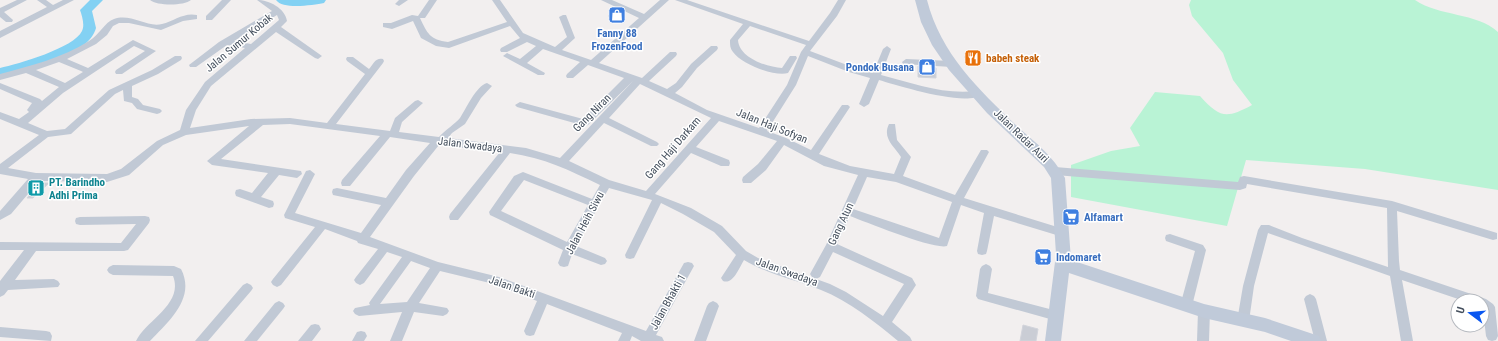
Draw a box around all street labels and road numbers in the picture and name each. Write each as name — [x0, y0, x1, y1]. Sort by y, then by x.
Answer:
street label: Jalan Sumur Kobak — [203, 11, 275, 75]
street label: Gang Niran — [570, 91, 614, 135]
street label: Jalan Haji Sofyan — [734, 106, 810, 146]
street label: Jalan Radar Auri — [991, 107, 1051, 165]
street label: Gang Haji Darkam — [642, 114, 704, 182]
street label: Jalan Swadaya — [437, 135, 503, 155]
street label: Jalan Heih Siwu — [563, 189, 607, 257]
street label: Gang Atun — [826, 201, 856, 247]
street label: Jalan Swadaya — [754, 255, 820, 289]
street label: Jalan Bhakti 1 — [647, 272, 689, 332]
street label: Jalan Bakti — [487, 273, 537, 301]

